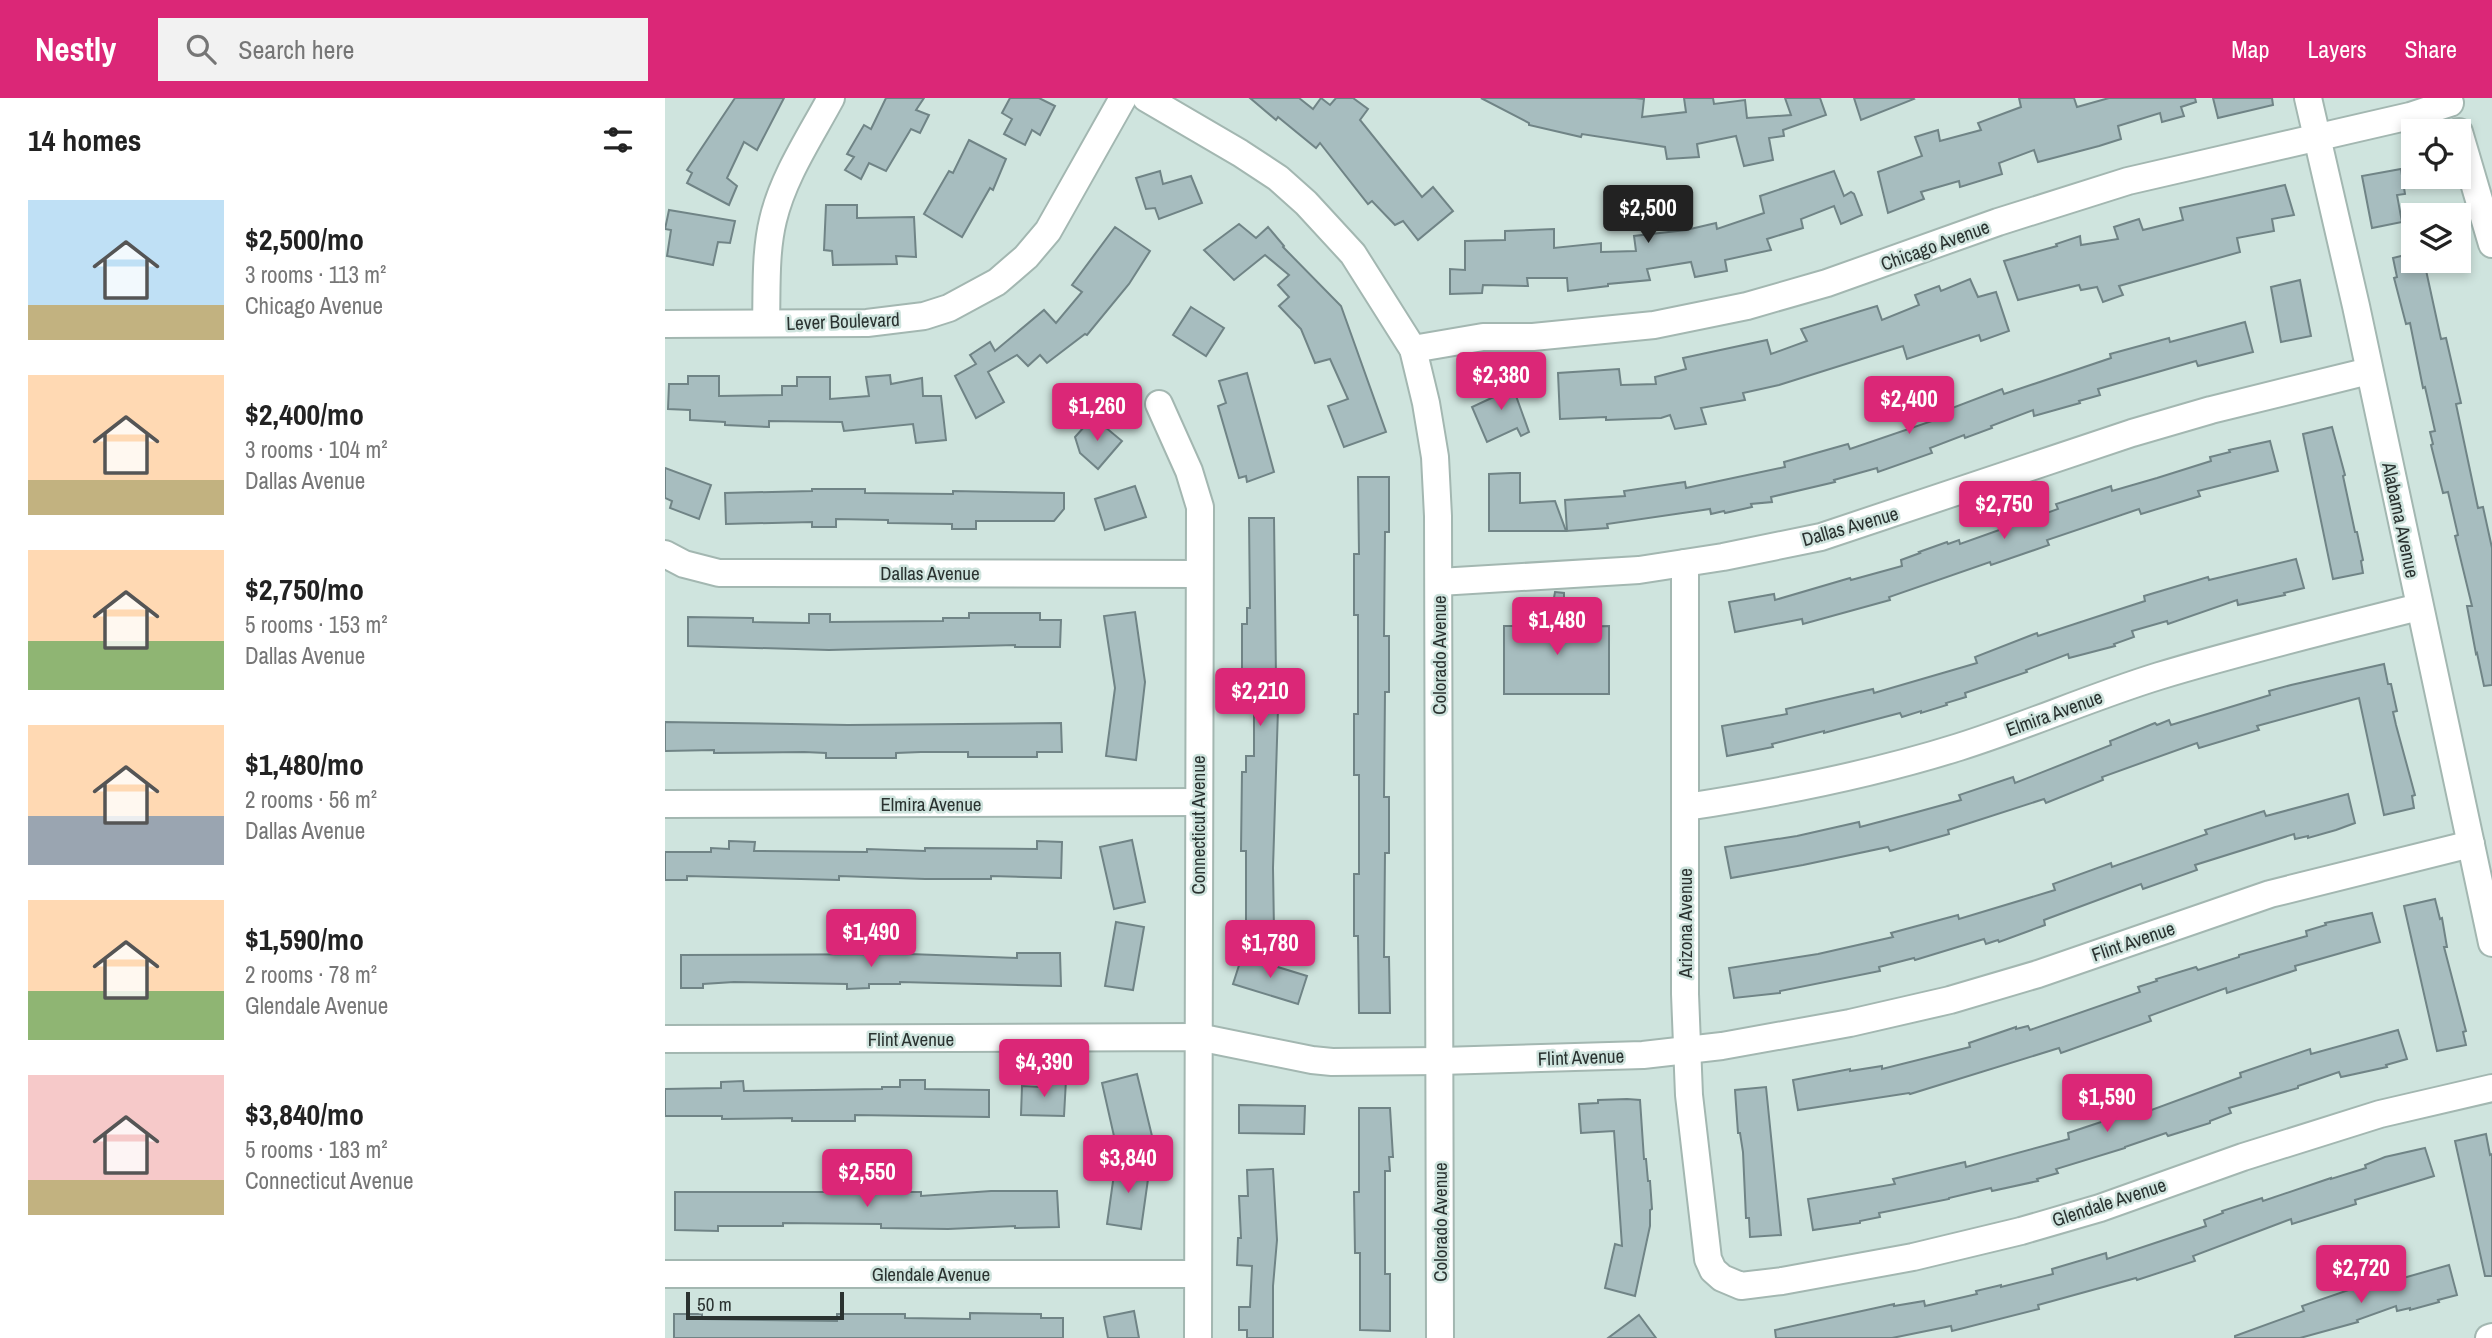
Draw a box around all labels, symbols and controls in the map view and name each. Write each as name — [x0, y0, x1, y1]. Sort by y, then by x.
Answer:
search box — [158, 18, 648, 81]
text: Nestly — [35, 27, 116, 71]
icon: search — [182, 30, 220, 68]
text: Search here — [238, 32, 354, 67]
text: Map — [2231, 33, 2269, 65]
text: Layers — [2307, 33, 2366, 65]
text: Share — [2404, 33, 2457, 65]
map controls — [2401, 119, 2471, 273]
button: locate — [2401, 119, 2471, 189]
text: 14 homes — [28, 120, 142, 160]
icon: filters — [599, 121, 637, 159]
pin: $2,500 — [1591, 186, 1705, 245]
text: $2,500 — [1619, 192, 1677, 223]
button: layers — [2401, 203, 2471, 273]
street label: Chicago Avenue — [1877, 213, 1993, 277]
text: $2,500/mo — [245, 219, 364, 259]
icon: home — [84, 228, 168, 312]
text: 3 rooms · 113 m² — [245, 259, 386, 290]
text: Chicago Avenue — [245, 290, 383, 321]
street label: Lever Boulevard — [786, 306, 900, 336]
pin: $2,380 — [1444, 352, 1558, 412]
text: $2,380 — [1472, 359, 1530, 390]
pin: $2,400 — [1852, 376, 1966, 436]
text: $2,400 — [1880, 383, 1938, 414]
pin: $1,260 — [1040, 384, 1154, 443]
text: $1,260 — [1068, 390, 1126, 421]
text: $2,400/mo — [245, 394, 364, 434]
icon: home — [84, 403, 168, 487]
text: 3 rooms · 104 m² — [245, 434, 388, 465]
street label: Alabama Avenue — [2376, 459, 2426, 580]
text: Dallas Avenue — [245, 465, 365, 496]
pin: $2,750 — [1947, 482, 2061, 541]
text: $2,750 — [1975, 488, 2033, 519]
street label: Dallas Avenue — [1799, 500, 1901, 552]
street label: Dallas Avenue — [880, 560, 980, 586]
text: $2,750/mo — [245, 569, 364, 609]
icon: home — [84, 578, 168, 662]
street label: Colorado Avenue — [1426, 595, 1452, 715]
pin: $1,480 — [1500, 598, 1614, 657]
text: $1,480 — [1528, 604, 1586, 635]
text: 5 rooms · 153 m² — [245, 609, 388, 640]
text: Dallas Avenue — [245, 640, 365, 671]
pin: $2,210 — [1203, 668, 1317, 728]
text: $2,210 — [1231, 675, 1289, 706]
street label: Elmira Avenue — [2002, 684, 2106, 742]
text: $1,480/mo — [245, 744, 364, 784]
icon: home — [84, 753, 168, 837]
street label: Connecticut Avenue — [1185, 755, 1211, 895]
text: 2 rooms · 56 m² — [245, 784, 377, 815]
street label: Elmira Avenue — [880, 791, 982, 817]
text: Dallas Avenue — [245, 815, 365, 846]
street label: Arizona Avenue — [1672, 868, 1698, 979]
pin: $1,490 — [814, 910, 928, 969]
street label: Flint Avenue — [2088, 915, 2178, 967]
text: $1,490 — [842, 916, 900, 947]
text: $1,590/mo — [245, 919, 364, 959]
pin: $1,780 — [1213, 920, 1327, 980]
text: $1,780 — [1241, 927, 1299, 958]
icon: home — [84, 928, 168, 1012]
text: 2 rooms · 78 m² — [245, 959, 377, 990]
text: Glendale Avenue — [245, 990, 388, 1021]
street label: Flint Avenue — [868, 1026, 954, 1052]
pin: $4,390 — [987, 1040, 1101, 1099]
street label: Flint Avenue — [1537, 1043, 1625, 1071]
text: $4,390 — [1015, 1046, 1073, 1077]
pin: $1,590 — [2050, 1074, 2164, 1134]
text: $1,590 — [2078, 1081, 2136, 1112]
text: $3,840/mo — [245, 1094, 364, 1134]
icon: home — [84, 1103, 168, 1187]
text: 5 rooms · 183 m² — [245, 1134, 388, 1165]
pin: $3,840 — [1071, 1136, 1185, 1195]
text: $3,840 — [1099, 1142, 1157, 1173]
pin: $2,550 — [810, 1150, 924, 1209]
text: $2,550 — [838, 1156, 896, 1187]
street label: Colorado Avenue — [1427, 1162, 1453, 1282]
text: Connecticut Avenue — [245, 1165, 414, 1196]
street label: Glendale Avenue — [2049, 1171, 2169, 1233]
pin: $2,720 — [2304, 1246, 2418, 1305]
text: $2,720 — [2332, 1252, 2390, 1283]
street label: Glendale Avenue — [872, 1261, 990, 1287]
scale bar — [686, 1289, 843, 1321]
text: 50 m — [697, 1291, 732, 1317]

